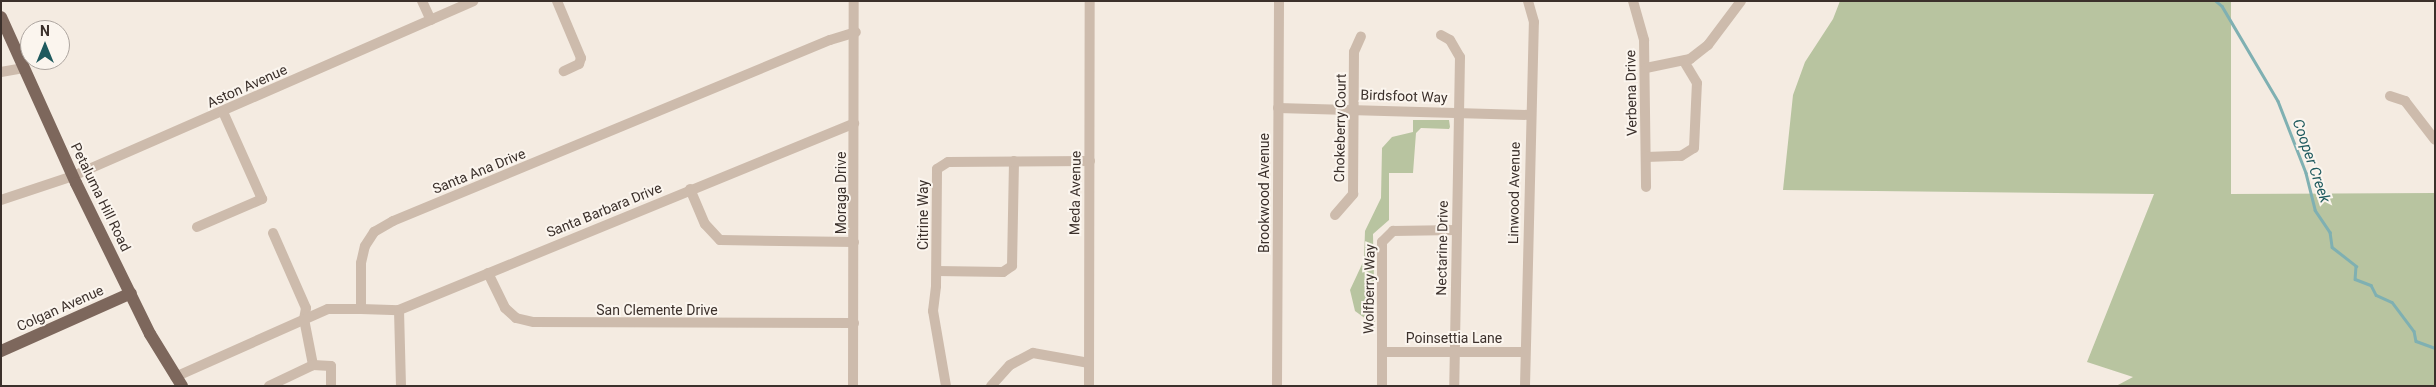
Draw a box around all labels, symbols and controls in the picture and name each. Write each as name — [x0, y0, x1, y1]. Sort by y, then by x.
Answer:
north arrow — [20, 20, 70, 70]
text: N — [40, 23, 50, 39]
street label: Verbena Drive — [1622, 50, 1640, 136]
street label: Aston Avenue — [204, 61, 290, 111]
street label: Chokeberry Court — [1331, 74, 1349, 182]
street label: Birdsfoot Way — [1360, 86, 1448, 106]
water label: Cooper Creek — [2288, 117, 2334, 205]
street label: Brookwood Avenue — [1256, 133, 1272, 253]
street label: Petaluma Hill Road — [67, 140, 135, 254]
street label: Linwood Avenue — [1505, 142, 1523, 244]
street label: Santa Ana Drive — [430, 145, 528, 197]
street label: Meda Avenue — [1066, 151, 1084, 235]
street label: Moraga Drive — [833, 152, 849, 234]
street label: Santa Barbara Drive — [544, 179, 664, 241]
street label: Citrine Way — [915, 180, 931, 250]
street label: Nectarine Drive — [1433, 200, 1451, 296]
street label: Wolfberry Way — [1360, 244, 1378, 334]
street label: Colgan Avenue — [14, 281, 106, 335]
street label: San Clemente Drive — [596, 302, 718, 318]
street label: Poinsettia Lane — [1406, 330, 1502, 346]

